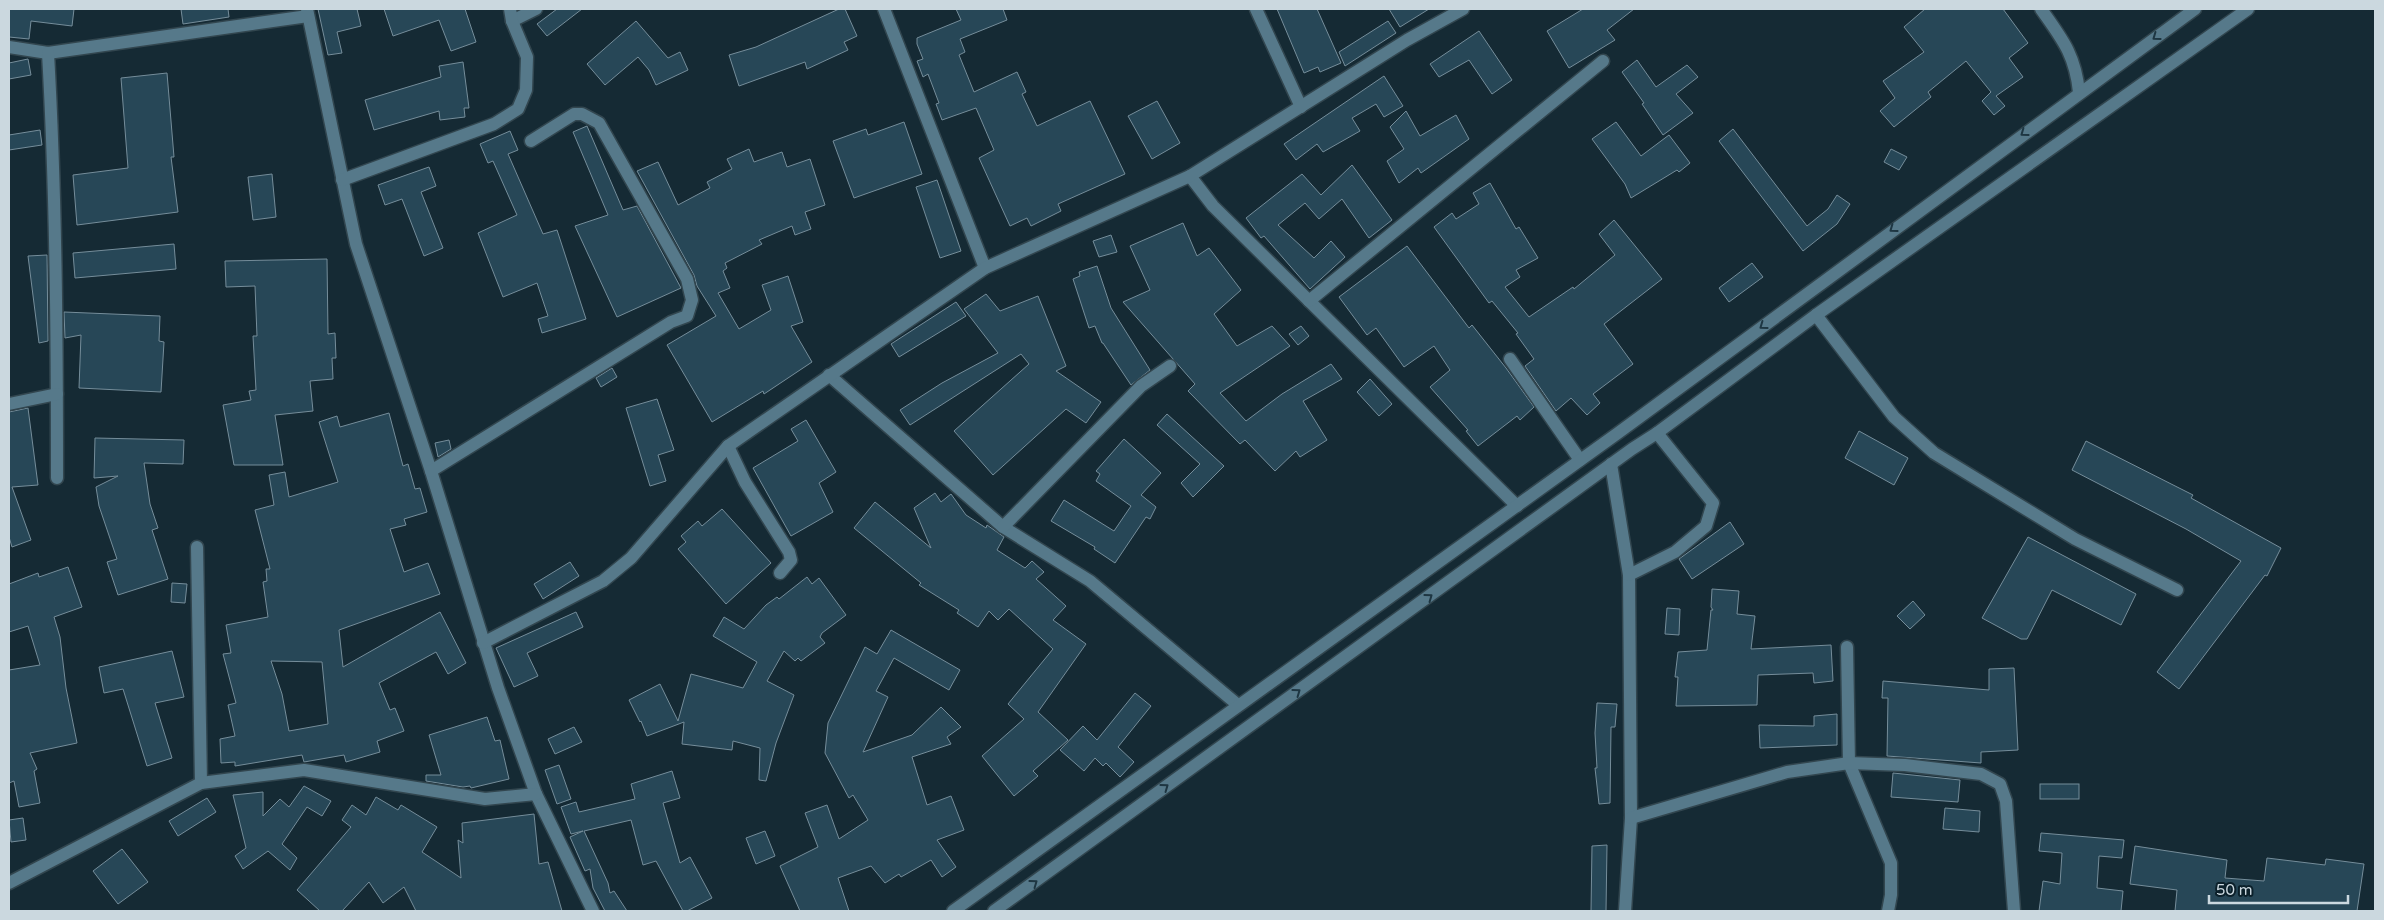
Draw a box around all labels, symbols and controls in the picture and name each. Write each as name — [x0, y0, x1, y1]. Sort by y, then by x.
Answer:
one-way arrow — [2152, 31, 2161, 40]
one-way arrow — [2020, 127, 2030, 136]
one-way arrow — [1890, 223, 1899, 233]
one-way arrow — [1759, 320, 1769, 329]
one-way arrow — [1423, 594, 1433, 603]
one-way arrow — [1291, 689, 1301, 698]
one-way arrow — [1159, 785, 1168, 793]
scale bar — [2209, 872, 2348, 904]
one-way arrow — [1028, 880, 1038, 889]
text: 50 m — [2216, 881, 2253, 899]

